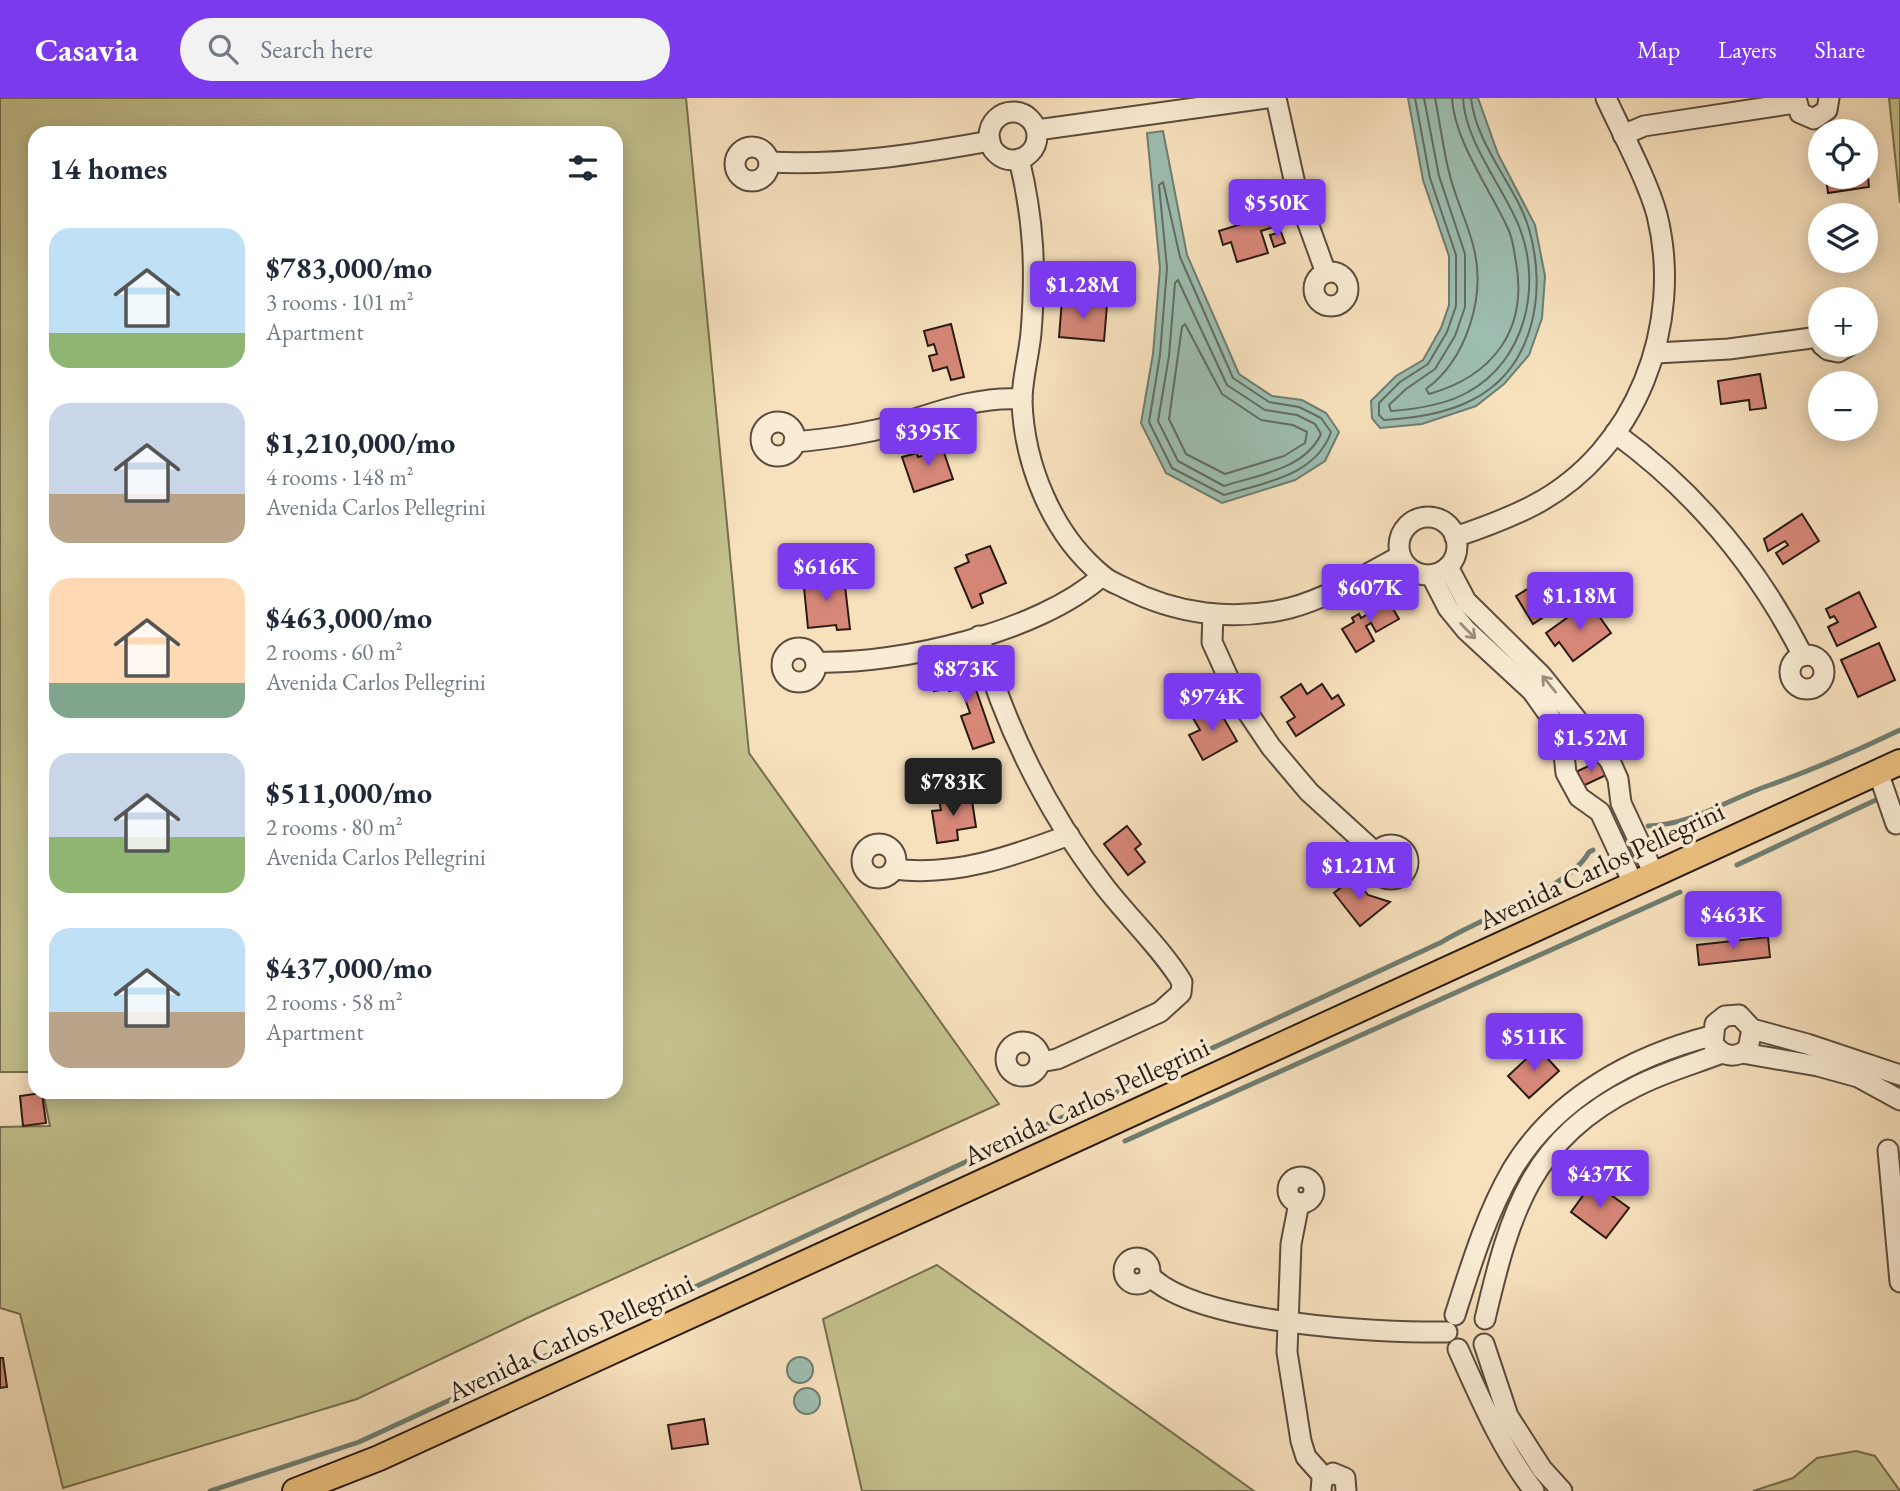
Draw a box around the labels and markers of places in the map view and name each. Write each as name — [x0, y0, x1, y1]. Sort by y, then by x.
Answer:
pin: $550K — [1228, 180, 1326, 239]
pin: $1.28M — [1026, 262, 1140, 321]
pin: $395K — [879, 408, 977, 468]
pin: $616K — [777, 544, 875, 603]
pin: $607K — [1321, 564, 1419, 624]
pin: $1.18M — [1523, 573, 1637, 632]
pin: $873K — [917, 646, 1015, 705]
pin: $974K — [1163, 674, 1261, 733]
pin: $1.52M — [1534, 714, 1648, 774]
pin: $783K — [904, 758, 1002, 818]
pin: $1.21M — [1302, 842, 1416, 902]
pin: $463K — [1684, 892, 1782, 951]
pin: $511K — [1485, 1014, 1583, 1073]
pin: $437K — [1551, 1150, 1649, 1210]

